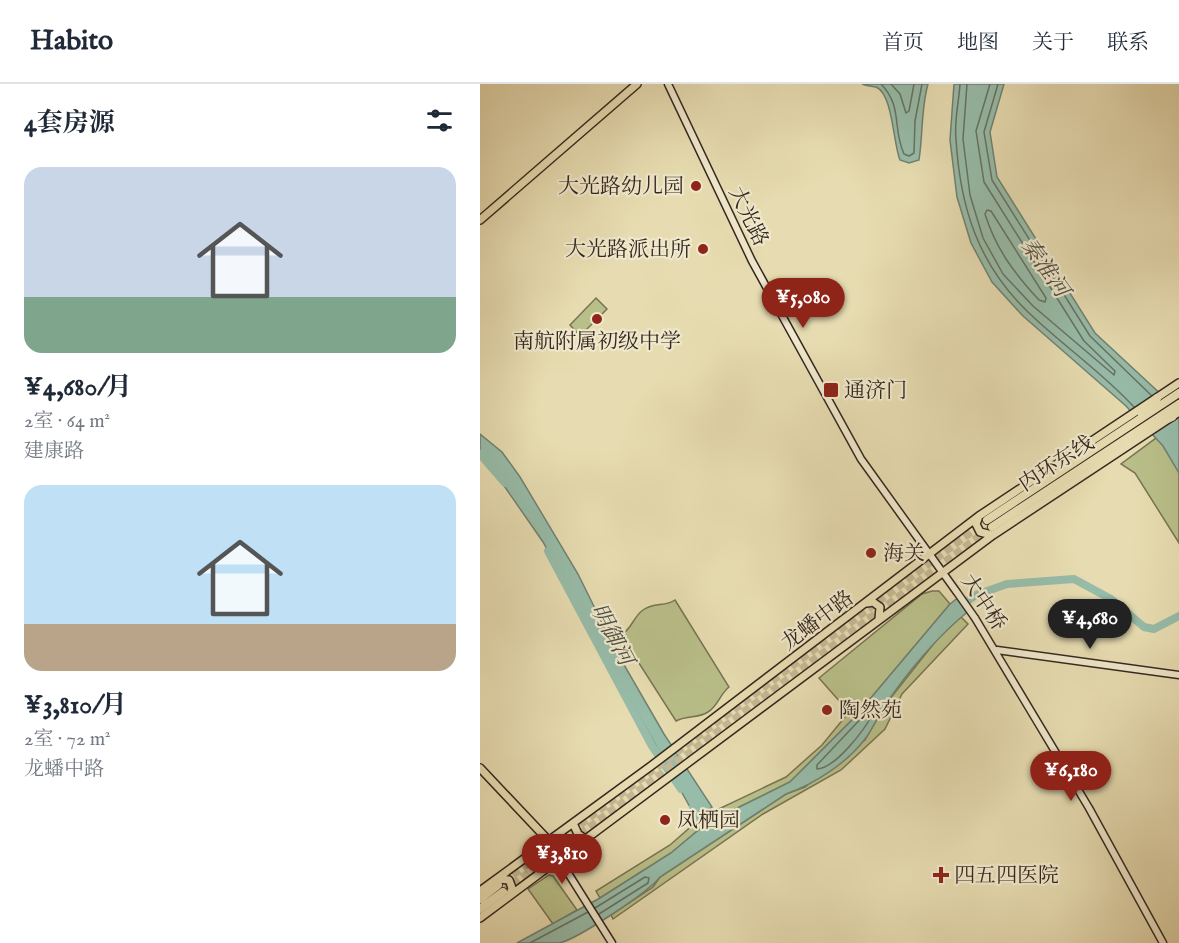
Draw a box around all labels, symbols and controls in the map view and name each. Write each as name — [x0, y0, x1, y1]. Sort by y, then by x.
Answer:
text: Habito — [30, 24, 113, 59]
text: 首页 — [882, 30, 924, 57]
text: 地图 — [957, 30, 999, 57]
text: 关于 — [1032, 30, 1074, 57]
text: 联系 — [1107, 30, 1149, 57]
icon: filters — [423, 104, 456, 137]
text: 4套房源 — [24, 107, 115, 140]
place label: 大光路幼儿园 — [558, 174, 684, 201]
marker: 大光路幼儿园 — [689, 179, 703, 193]
street label: 大光路 — [722, 182, 774, 251]
icon: home — [186, 206, 294, 314]
water label: 秦淮河 — [1014, 233, 1077, 306]
place label: 大光路派出所 — [565, 237, 691, 264]
marker: 大光路派出所 — [696, 242, 710, 256]
pin: ¥5,080 — [754, 278, 852, 329]
text: ¥5,080 — [776, 285, 830, 310]
marker: 南航附属初级中学 — [590, 312, 604, 326]
place label: 南航附属初级中学 — [513, 329, 681, 356]
text: ¥4,680/月 — [24, 371, 132, 404]
place label: 通济门 — [844, 378, 907, 405]
marker: 通济门 — [822, 381, 840, 399]
text: 2室 · 64 m² — [24, 409, 110, 434]
street label: 内环东线 — [1014, 430, 1099, 498]
text: 建康路 — [24, 439, 84, 464]
icon: home — [186, 524, 294, 632]
place label: 海关 — [883, 541, 925, 568]
marker: 海关 — [864, 546, 878, 560]
street label: 大中桥 — [954, 569, 1012, 637]
street label: 龙蟠中路 — [776, 585, 860, 657]
water label: 明御河 — [583, 599, 641, 674]
pin: ¥4,680 — [1041, 599, 1139, 650]
text: ¥4,680 — [1062, 606, 1118, 631]
text: ¥3,810/月 — [24, 689, 127, 722]
place label: 陶然苑 — [839, 698, 902, 725]
marker: 陶然苑 — [820, 703, 834, 717]
text: 2室 · 72 m² — [24, 727, 111, 752]
pin: ¥6,180 — [1022, 751, 1120, 802]
text: 龙蟠中路 — [24, 757, 104, 782]
text: ¥6,180 — [1044, 758, 1098, 783]
place label: 凤栖园 — [677, 808, 740, 835]
marker: 凤栖园 — [658, 813, 672, 827]
pin: ¥3,810 — [513, 834, 611, 885]
text: ¥3,810 — [536, 841, 588, 866]
place label: 四五四医院 — [954, 863, 1059, 890]
marker: 四五四医院 — [932, 866, 950, 884]

